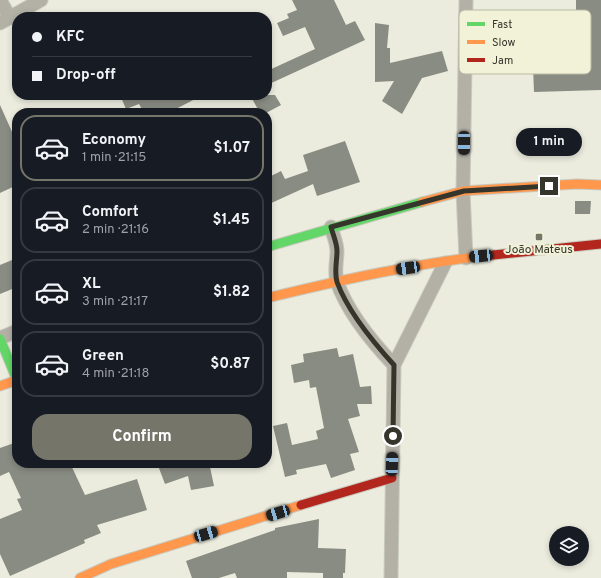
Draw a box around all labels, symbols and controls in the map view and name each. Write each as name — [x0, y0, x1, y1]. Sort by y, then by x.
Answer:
legend — [459, 10, 591, 74]
text: Fast — [492, 18, 512, 32]
text: KFC — [56, 28, 85, 47]
text: Slow — [492, 36, 515, 50]
text: Jam — [492, 54, 513, 68]
text: Drop-off — [56, 66, 116, 85]
callout: 1 min — [516, 128, 582, 156]
icon: car — [34, 130, 70, 166]
text: Economy — [82, 131, 146, 150]
car — [458, 131, 470, 155]
text: 1 min — [533, 134, 565, 150]
text: $1.07 — [214, 139, 250, 158]
text: 1 min · 21:15 — [82, 150, 146, 166]
route end — [540, 177, 558, 195]
icon: car — [34, 202, 70, 238]
text: Comfort — [82, 203, 139, 222]
text: $1.45 — [212, 211, 250, 230]
text: 2 min · 21:16 — [82, 222, 149, 238]
marker: João Mateus — [534, 232, 544, 242]
place label: João Mateus — [505, 242, 573, 258]
car — [468, 249, 494, 263]
car — [395, 260, 421, 276]
icon: car — [34, 274, 70, 310]
text: XL — [82, 275, 100, 294]
text: $1.82 — [213, 283, 250, 302]
text: 3 min · 21:17 — [82, 294, 148, 310]
icon: car — [34, 346, 70, 382]
text: Green — [82, 347, 124, 366]
text: $0.87 — [210, 355, 250, 374]
text: 4 min · 21:18 — [82, 366, 149, 382]
button: Confirm — [32, 414, 252, 460]
route start — [384, 427, 402, 445]
car — [386, 452, 398, 476]
car — [265, 504, 291, 522]
car — [193, 525, 219, 543]
map controls — [549, 526, 589, 566]
button: layers — [549, 526, 589, 566]

